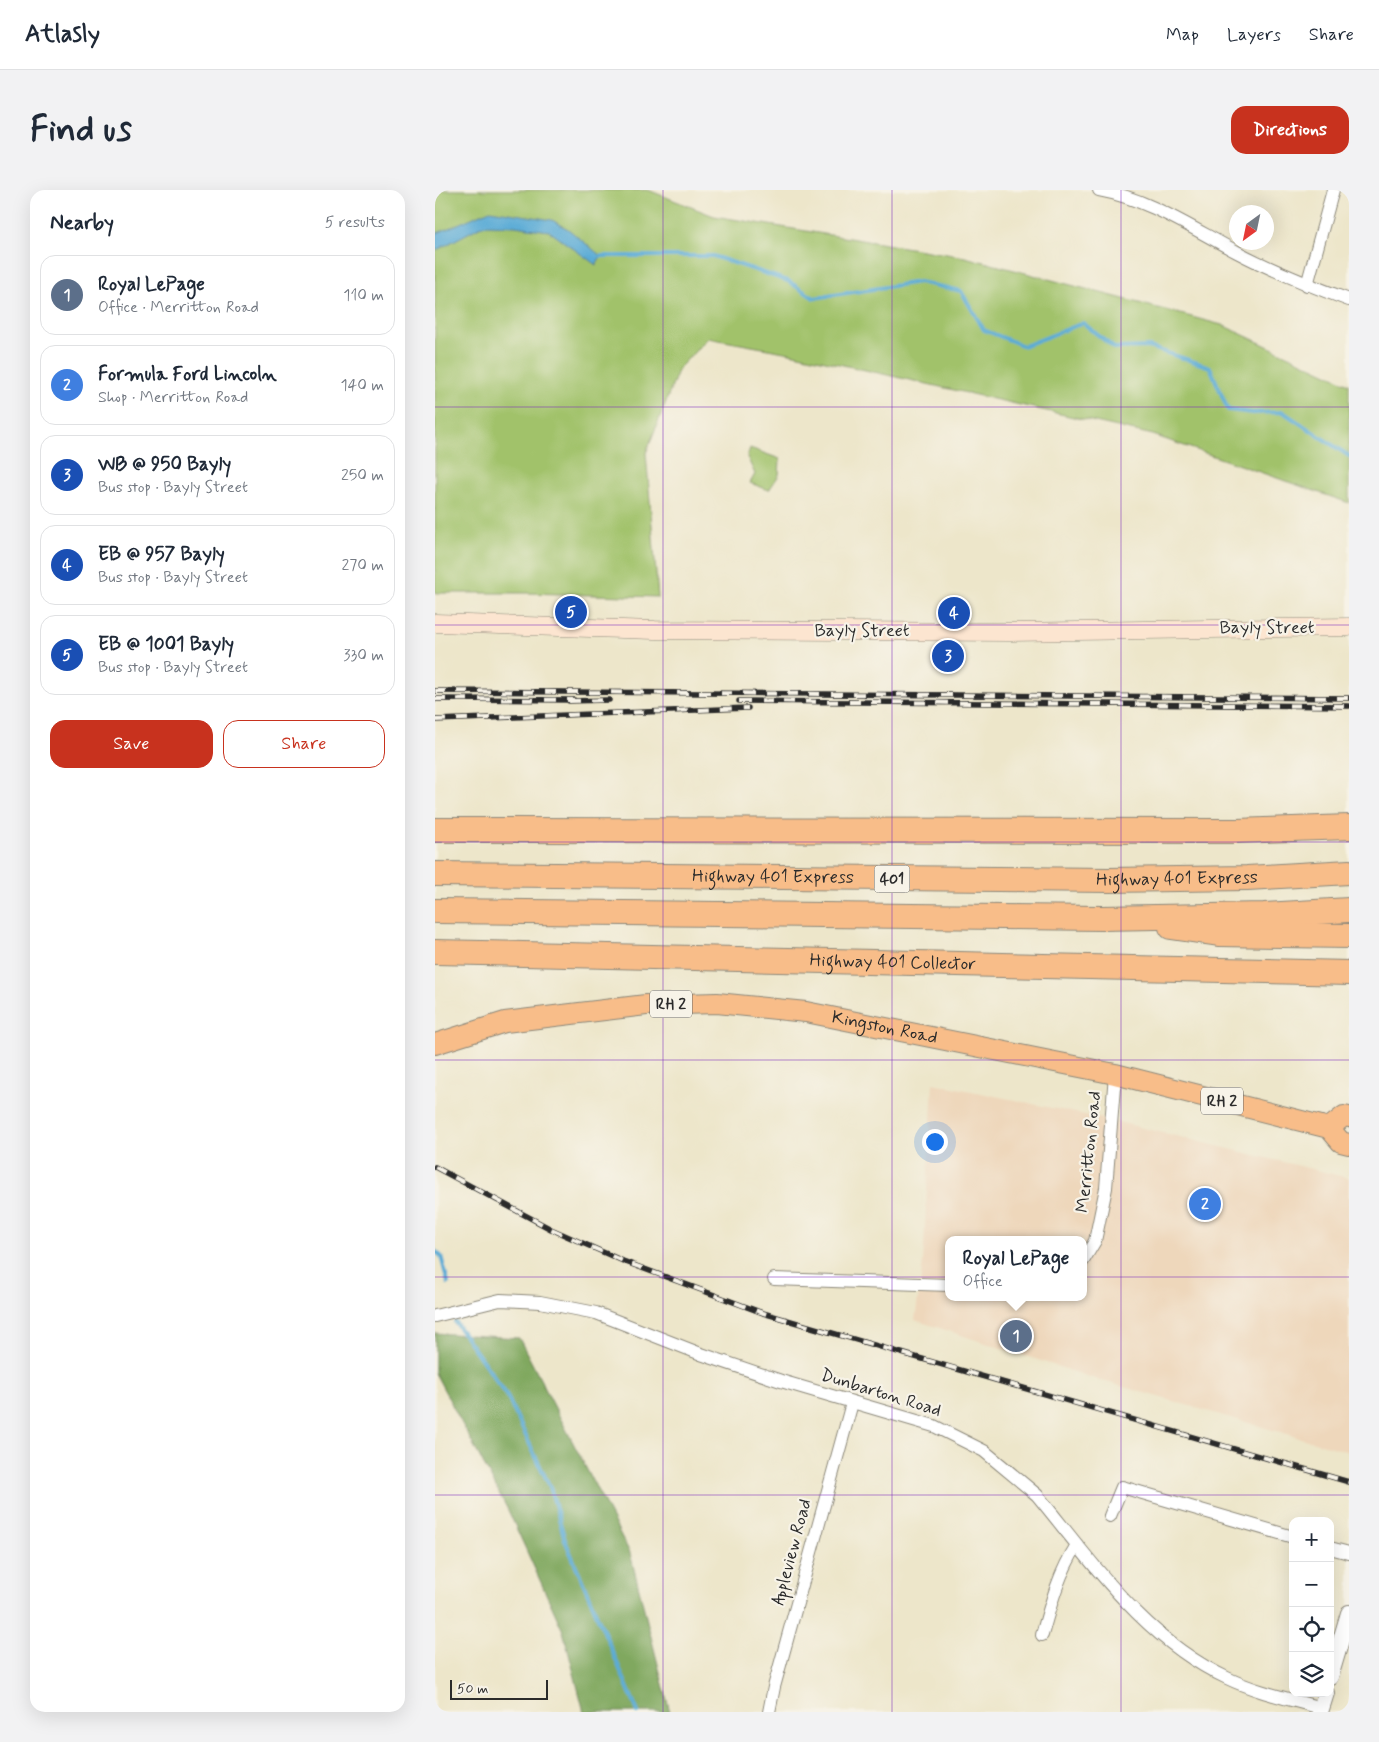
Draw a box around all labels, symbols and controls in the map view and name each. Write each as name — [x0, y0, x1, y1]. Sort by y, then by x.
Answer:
text: Atlasly — [25, 19, 100, 50]
text: Map — [1166, 23, 1199, 47]
text: Layers — [1227, 23, 1281, 47]
text: Share — [1309, 23, 1354, 47]
button: Directions — [1231, 106, 1349, 154]
text: Find us — [30, 107, 132, 153]
north arrow — [1229, 205, 1274, 250]
text: Nearby — [50, 209, 114, 237]
text: 5 results — [325, 212, 385, 233]
text: Royal LePage — [98, 272, 205, 297]
text: 1 — [63, 285, 71, 306]
text: 110 m — [343, 285, 384, 306]
text: Office · Merritton Road — [98, 297, 259, 318]
text: Formula Ford Lincoln — [98, 362, 277, 387]
text: 2 — [63, 375, 71, 396]
text: 140 m — [340, 375, 384, 396]
text: Shop · Merritton Road — [98, 387, 248, 408]
text: WB @ 950 Bayly — [98, 452, 231, 477]
text: 3 — [63, 465, 71, 486]
text: 250 m — [341, 465, 384, 486]
text: Bus stop · Bayly Street — [98, 477, 248, 498]
text: EB @ 957 Bayly — [98, 542, 225, 567]
text: 4 — [62, 555, 72, 576]
text: 270 m — [341, 555, 384, 576]
text: Bus stop · Bayly Street — [98, 567, 248, 588]
pin: 5 — [555, 593, 587, 631]
pin: 4 — [938, 594, 970, 632]
street label: Bayly Street — [1219, 616, 1315, 640]
street label: Bayly Street — [814, 619, 910, 643]
text: EB @ 1001 Bayly — [98, 632, 234, 657]
pin: 3 — [932, 637, 964, 675]
text: 5 — [62, 645, 72, 666]
text: 330 m — [343, 645, 384, 666]
text: Bus stop · Bayly Street — [98, 657, 248, 678]
button: Save — [50, 720, 213, 768]
button: Share — [223, 720, 385, 768]
street label: Highway 401 Express — [692, 864, 854, 891]
street label: Highway 401 Express — [1096, 865, 1258, 894]
road number: 401 — [875, 866, 909, 892]
street label: Highway 401 Collector — [809, 949, 977, 976]
road number: RH 2 — [650, 991, 692, 1018]
street label: Kingston Road — [830, 1005, 939, 1050]
road number: RH 2 — [1201, 1088, 1243, 1114]
street label: Merritton Road — [1071, 1090, 1107, 1214]
your location — [922, 1129, 948, 1155]
pin: 2 — [1189, 1185, 1221, 1223]
popup — [945, 1236, 1087, 1301]
text: Royal LePage — [963, 1246, 1069, 1271]
text: Office — [963, 1271, 1003, 1292]
pin: 1 — [1000, 1317, 1032, 1355]
street label: Dunbarton Road — [818, 1363, 944, 1423]
street label: Appleview Road — [766, 1496, 819, 1608]
map controls — [1289, 1517, 1334, 1697]
button: + — [1289, 1517, 1334, 1562]
button: − — [1289, 1562, 1334, 1607]
button: locate — [1289, 1607, 1334, 1652]
button: layers — [1289, 1652, 1334, 1697]
scale bar — [450, 1677, 547, 1700]
text: 50 m — [457, 1680, 488, 1698]

